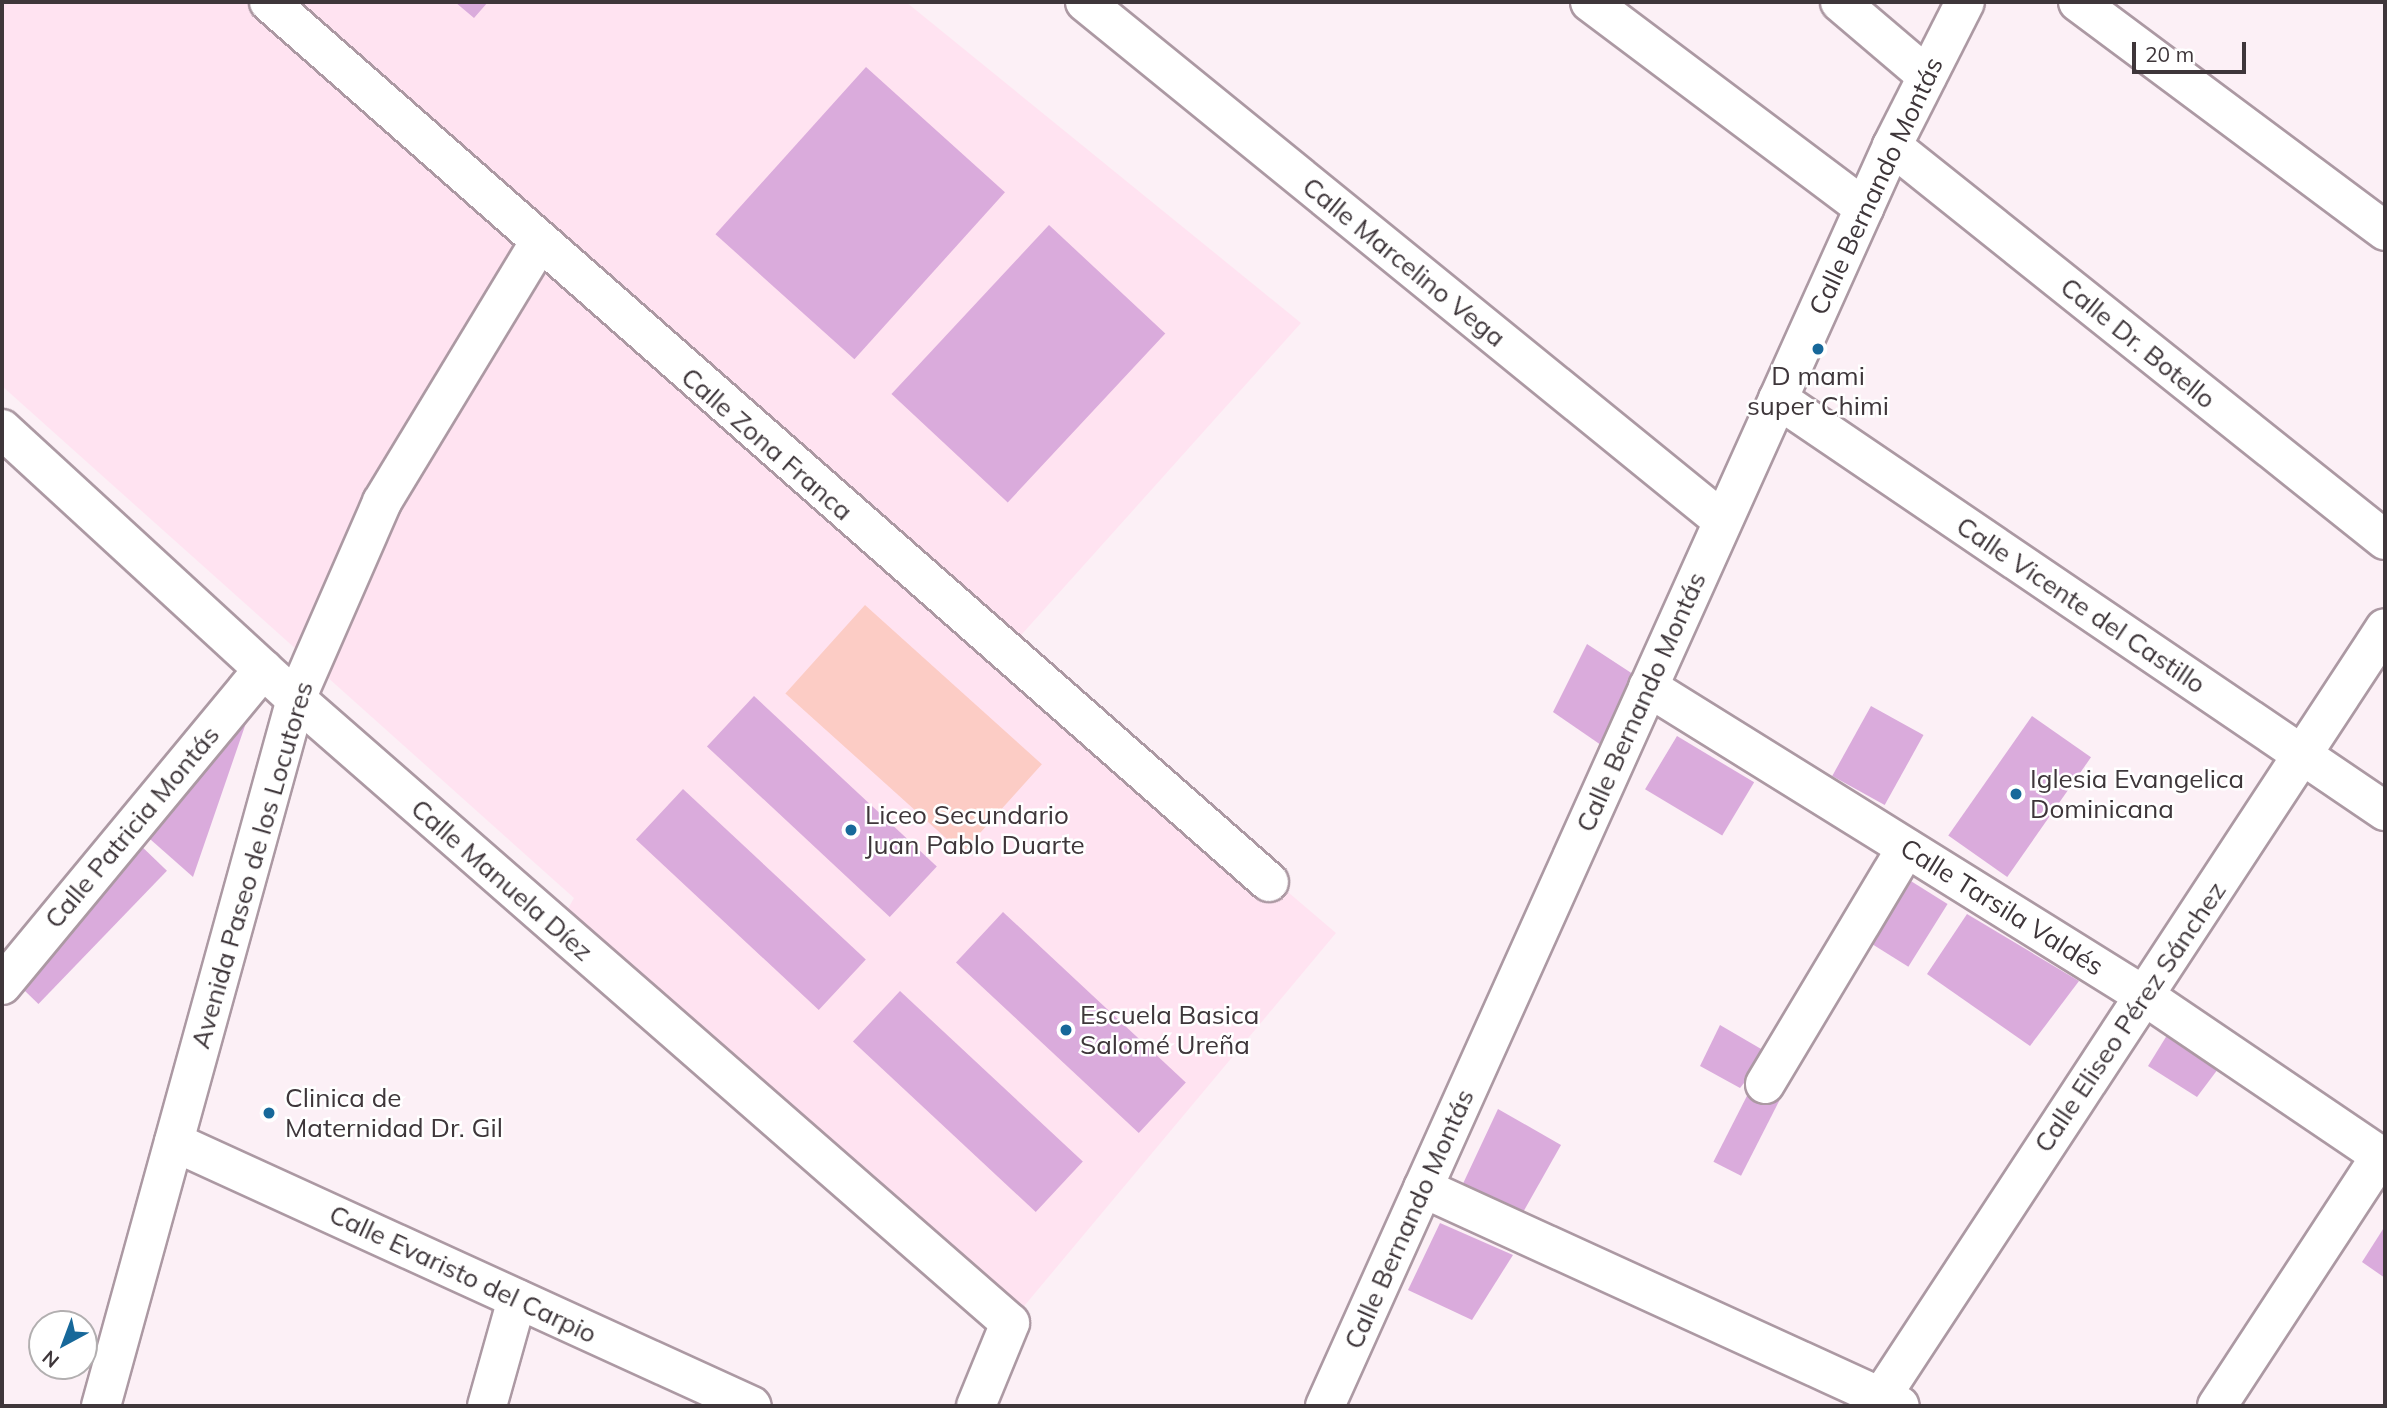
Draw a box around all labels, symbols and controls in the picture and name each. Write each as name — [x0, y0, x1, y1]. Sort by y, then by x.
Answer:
scale bar — [2135, 28, 2249, 72]
text: 20 m — [2145, 41, 2194, 67]
street label: Calle Bernando Montás — [1803, 52, 1949, 320]
street label: Calle Marcelino Vega — [1296, 171, 1512, 353]
street label: Calle Dr. Botello — [2054, 271, 2222, 415]
marker: D mami super Chimi — [1810, 341, 1826, 357]
place label: D mami super Chimi — [1747, 360, 1889, 422]
street label: Calle Zona Franca — [675, 361, 859, 527]
street label: Calle Vicente del Castillo — [1951, 510, 2211, 700]
street label: Calle Bernando Montás — [1570, 567, 1712, 837]
street label: Avenida Paseo de los Locutores — [185, 678, 319, 1052]
street label: Calle Patricia Montás — [38, 720, 226, 934]
place label: Iglesia Evangelica Dominicana — [2030, 763, 2244, 824]
marker: Iglesia Evangelica Dominicana — [2008, 786, 2024, 802]
street label: Calle Manuela Díez — [405, 793, 599, 967]
place label: Liceo Secundario Juan Pablo Duarte — [865, 799, 1085, 860]
marker: Liceo Secundario Juan Pablo Duarte — [843, 822, 859, 838]
street label: Calle Tarsila Valdés — [1895, 832, 2109, 982]
street label: Calle Eliseo Pérez Sánchez — [2028, 876, 2232, 1158]
place label: Escuela Basica Salomé Ureña — [1080, 999, 1259, 1060]
marker: Escuela Basica Salomé Ureña — [1058, 1022, 1074, 1038]
place label: Clinica de Maternidad Dr. Gil — [285, 1082, 503, 1144]
street label: Calle Bernando Montás — [1338, 1084, 1480, 1354]
marker: Clinica de Maternidad Dr. Gil — [259, 1103, 279, 1123]
street label: Calle Evaristo del Carpio — [324, 1198, 602, 1350]
north arrow — [28, 1310, 98, 1380]
text: N — [37, 1346, 64, 1373]

